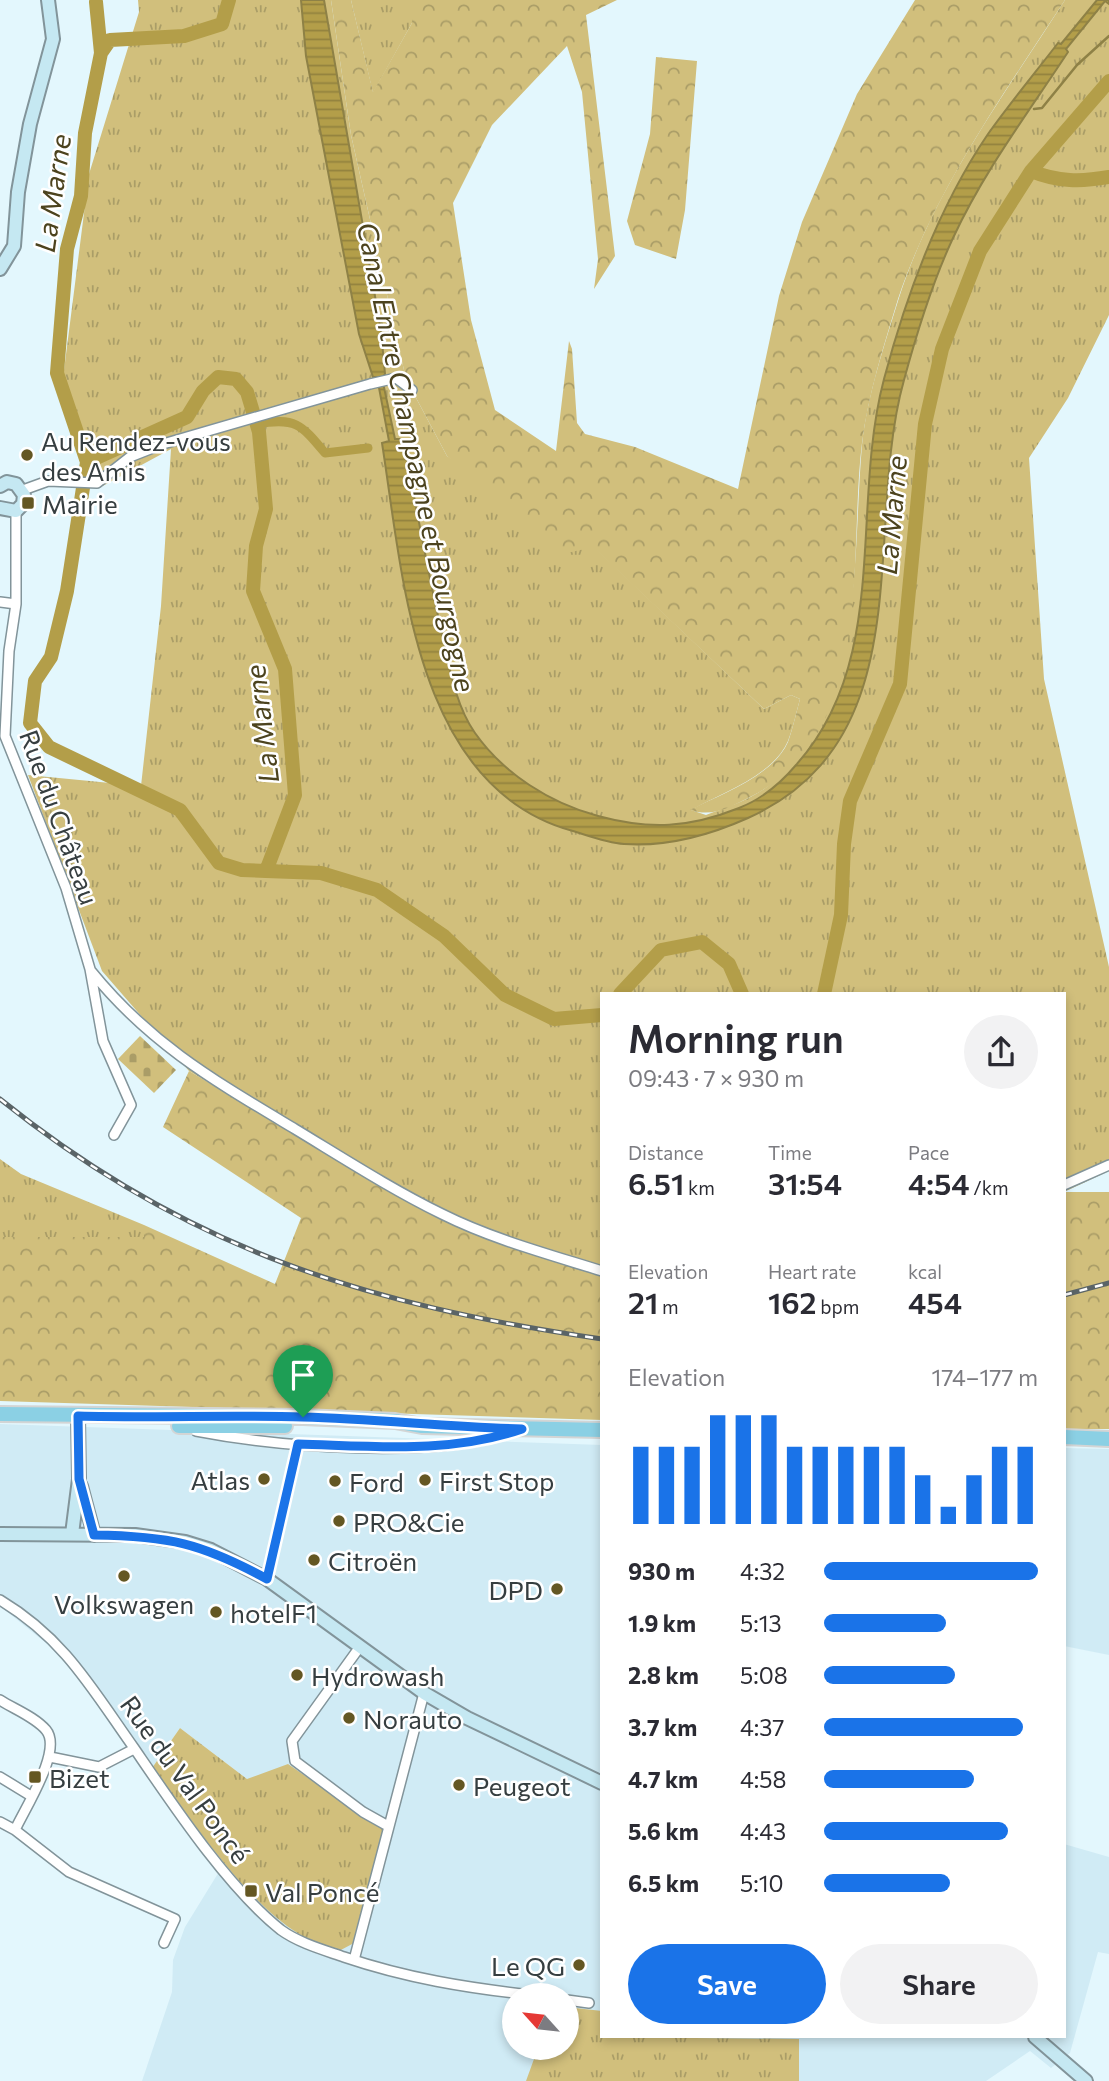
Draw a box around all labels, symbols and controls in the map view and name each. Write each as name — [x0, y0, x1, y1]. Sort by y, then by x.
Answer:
water label: La Marne — [27, 131, 77, 254]
water label: Canal Entre Champagne et Bourgogne — [351, 219, 484, 695]
place label: Au Rendez-vous des Amis — [41, 425, 231, 486]
marker: Au Rendez-vous des Amis — [19, 447, 35, 463]
water label: La Marne — [869, 454, 913, 576]
place label: Mairie — [42, 488, 118, 519]
marker: Mairie — [20, 495, 36, 511]
water label: La Marne — [237, 663, 285, 785]
street label: Rue du Château — [14, 725, 106, 909]
text: Morning run — [628, 1014, 844, 1061]
button: share — [964, 1015, 1038, 1089]
text: 09:43 · 7 × 930 m — [628, 1064, 804, 1092]
text: Distance — [628, 1141, 704, 1164]
text: Time — [768, 1141, 812, 1164]
text: Pace — [908, 1141, 949, 1164]
text: 6.51 — [628, 1164, 684, 1201]
text: 31:54 — [768, 1164, 842, 1201]
text: 4:54 — [908, 1164, 970, 1201]
text: km — [684, 1176, 715, 1199]
text: /km — [970, 1176, 1009, 1199]
text: Elevation — [628, 1260, 708, 1283]
text: Heart rate — [768, 1260, 856, 1283]
text: kcal — [908, 1260, 942, 1283]
text: 21 — [628, 1283, 658, 1320]
text: 162 — [768, 1283, 817, 1320]
text: 454 — [908, 1283, 962, 1320]
text: m — [658, 1295, 678, 1318]
text: bpm — [817, 1295, 859, 1318]
pin — [273, 1345, 333, 1417]
icon: arrive — [284, 1356, 322, 1394]
text: Elevation — [628, 1363, 725, 1391]
text: 174–177 m — [931, 1363, 1038, 1391]
place label: Atlas — [190, 1464, 250, 1495]
place label: First Stop — [439, 1465, 554, 1496]
place label: Ford — [349, 1466, 404, 1497]
marker: Atlas — [256, 1471, 272, 1487]
marker: First Stop — [417, 1472, 433, 1488]
marker: Ford — [327, 1473, 343, 1489]
place label: PRO&Cie — [353, 1506, 465, 1537]
marker: PRO&Cie — [331, 1513, 347, 1529]
place label: Citroën — [328, 1545, 417, 1576]
marker: Citroën — [306, 1552, 322, 1568]
text: 930 m — [628, 1557, 695, 1585]
text: 4:32 — [740, 1557, 785, 1585]
marker: Volkswagen — [116, 1568, 132, 1584]
place label: DPD — [488, 1574, 543, 1605]
marker: DPD — [549, 1581, 565, 1597]
place label: Volkswagen — [54, 1588, 194, 1619]
place label: hotelF1 — [230, 1597, 317, 1628]
marker: hotelF1 — [208, 1604, 224, 1620]
text: 1.9 km — [628, 1609, 696, 1637]
text: 5:13 — [740, 1609, 782, 1637]
place label: Hydrowash — [311, 1660, 445, 1691]
text: 2.8 km — [628, 1661, 699, 1689]
text: 5:08 — [740, 1661, 788, 1689]
marker: Hydrowash — [289, 1667, 305, 1683]
street label: Rue du Val Poncé — [115, 1689, 257, 1869]
place label: Norauto — [363, 1703, 462, 1734]
marker: Norauto — [341, 1710, 357, 1726]
text: 3.7 km — [628, 1713, 697, 1741]
text: 4:37 — [740, 1713, 784, 1741]
place label: Bizet — [49, 1762, 110, 1793]
text: 4.7 km — [628, 1765, 698, 1793]
text: 4:58 — [740, 1765, 786, 1793]
marker: Bizet — [27, 1769, 43, 1785]
place label: Peugeot — [473, 1770, 571, 1801]
marker: Peugeot — [451, 1777, 467, 1793]
text: 5.6 km — [628, 1817, 699, 1845]
text: 4:43 — [740, 1817, 786, 1845]
text: 6.5 km — [628, 1869, 699, 1897]
text: 5:10 — [740, 1869, 783, 1897]
place label: Val Poncé — [265, 1876, 380, 1907]
marker: Val Poncé — [243, 1883, 259, 1899]
button: Save — [628, 1944, 826, 2024]
button: Share — [840, 1944, 1038, 2024]
place label: Le QG — [491, 1950, 565, 1981]
marker: Le QG — [571, 1957, 587, 1973]
north arrow — [502, 1983, 579, 2060]
map controls — [502, 1983, 579, 2060]

